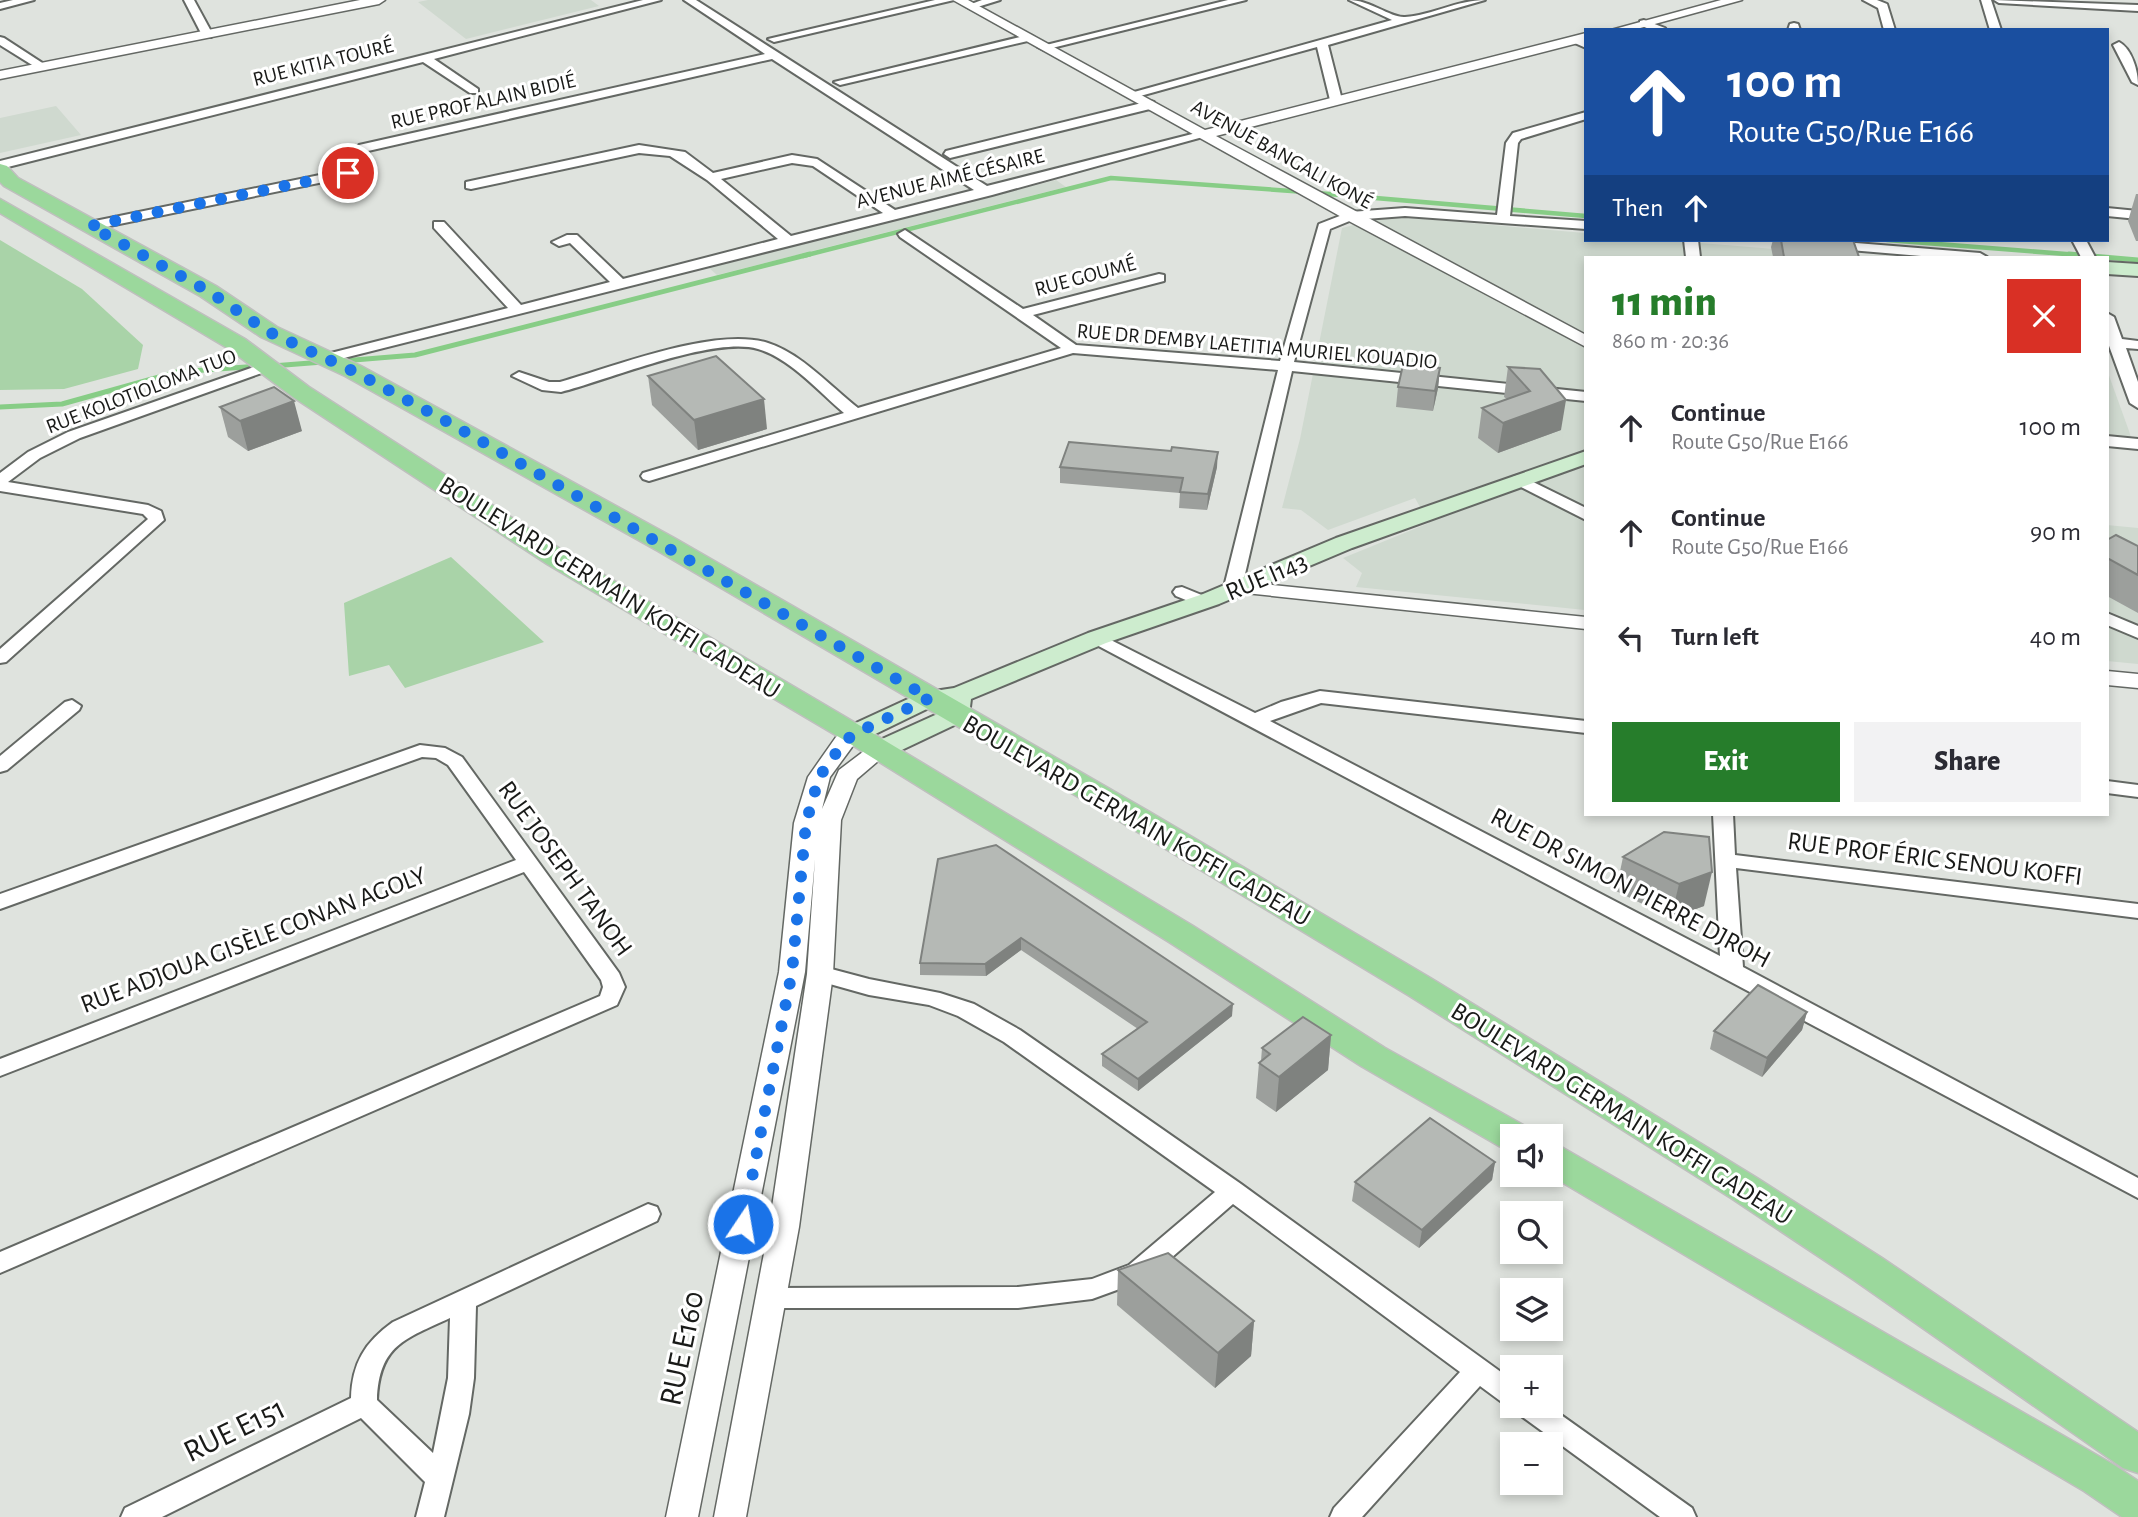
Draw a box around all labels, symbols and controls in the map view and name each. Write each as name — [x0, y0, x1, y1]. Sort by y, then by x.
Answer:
street label: RUE KITIA TOURÉ — [250, 33, 396, 90]
icon: ahead — [1612, 56, 1703, 147]
text: 100 m — [1727, 58, 1843, 107]
street label: RUE PROF ALAIN BIDIÉ — [388, 68, 578, 133]
street label: AVENUE BANGALI KONÉ — [1188, 94, 1377, 213]
text: Route G50/Rue E166 — [1727, 116, 1974, 148]
pin — [318, 143, 378, 203]
street label: AVENUE AIMÉ CÉSAIRE — [853, 143, 1046, 212]
icon: arrive — [329, 154, 367, 192]
icon: ahead — [1677, 189, 1715, 227]
text: Then — [1612, 195, 1663, 221]
street label: RUE GOUMÉ — [1032, 251, 1138, 300]
button: close — [2007, 279, 2081, 353]
text: 11 min — [1612, 281, 1717, 323]
street label: RUE DR DEMBY LAETITIA MURIEL KOUADIO — [1076, 320, 1438, 373]
text: 860 m · 20:36 — [1612, 330, 1729, 353]
street label: RUE KOLOTIOLOMA TUO — [43, 345, 239, 437]
text: Continue — [1671, 400, 1766, 426]
icon: ahead — [1612, 409, 1650, 447]
text: 100 m — [2020, 414, 2081, 440]
text: Route G50/Rue E166 — [1671, 431, 1849, 454]
street label: BOULEVARD GERMAIN KOFFI GADEAU — [434, 472, 785, 704]
text: Continue — [1671, 505, 1766, 531]
icon: ahead — [1612, 514, 1650, 552]
text: 90 m — [2030, 519, 2081, 545]
text: Route G50/Rue E166 — [1671, 536, 1849, 559]
street label: RUE I143 — [1222, 548, 1311, 606]
icon: left — [1612, 619, 1650, 657]
text: Turn left — [1671, 624, 1759, 650]
text: 40 m — [2030, 624, 2081, 650]
street label: BOULEVARD GERMAIN KOFFI GADEAU — [958, 710, 1315, 931]
button: Exit — [1612, 722, 1840, 802]
button: Share — [1854, 722, 2081, 802]
street label: RUE JOSEPH TANOH — [493, 776, 637, 961]
street label: RUE DR SIMON PIERRE DJROH — [1486, 803, 1775, 973]
street label: RUE PROF ÉRIC SENOU KOFFI — [1786, 826, 2084, 890]
street label: RUE ADJOUA GISÈLE CONAN AGOLY — [76, 860, 430, 1018]
street label: BOULEVARD GERMAIN KOFFI GADEAU — [1446, 998, 1797, 1230]
map controls — [1500, 1124, 1563, 1495]
button: sound — [1500, 1124, 1563, 1187]
position arrow — [706, 1187, 780, 1261]
button: search — [1500, 1201, 1563, 1264]
button: layers — [1500, 1278, 1563, 1341]
street label: RUE E160 — [654, 1288, 710, 1408]
button: + — [1500, 1355, 1563, 1418]
street label: RUE E151 — [179, 1392, 290, 1468]
button: − — [1500, 1432, 1563, 1495]

